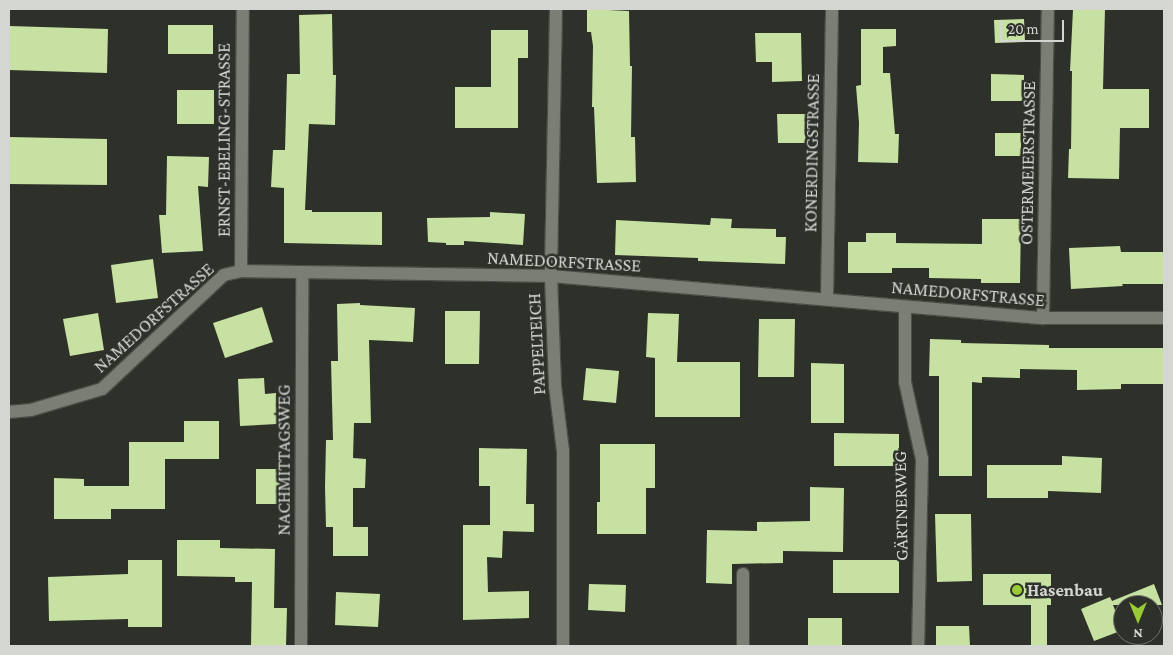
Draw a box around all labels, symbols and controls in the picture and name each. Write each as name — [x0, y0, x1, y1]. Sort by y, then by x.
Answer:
scale bar — [1003, 10, 1067, 42]
text: 20 m — [1008, 21, 1039, 37]
street label: ERNST-EBELING-STRASSE — [213, 43, 235, 237]
street label: KONERDINGSTRASSE — [800, 73, 824, 233]
street label: OSTERMEIERSTRASSE — [1016, 81, 1040, 245]
street label: NAMEDORFSTRASSE — [487, 247, 641, 277]
street label: NAMEDORFSTRASSE — [90, 258, 218, 378]
street label: NAMEDORFSTRASSE — [890, 277, 1046, 311]
street label: PAPPELTEICH — [524, 293, 550, 395]
street label: NACHMITTAGSWEG — [273, 384, 295, 536]
street label: GÄRTNERWEG — [889, 451, 913, 561]
place label: Hasenbau — [1027, 579, 1103, 601]
marker: Hasenbau — [1011, 584, 1023, 596]
north arrow — [1113, 595, 1163, 645]
text: N — [1133, 626, 1143, 642]

